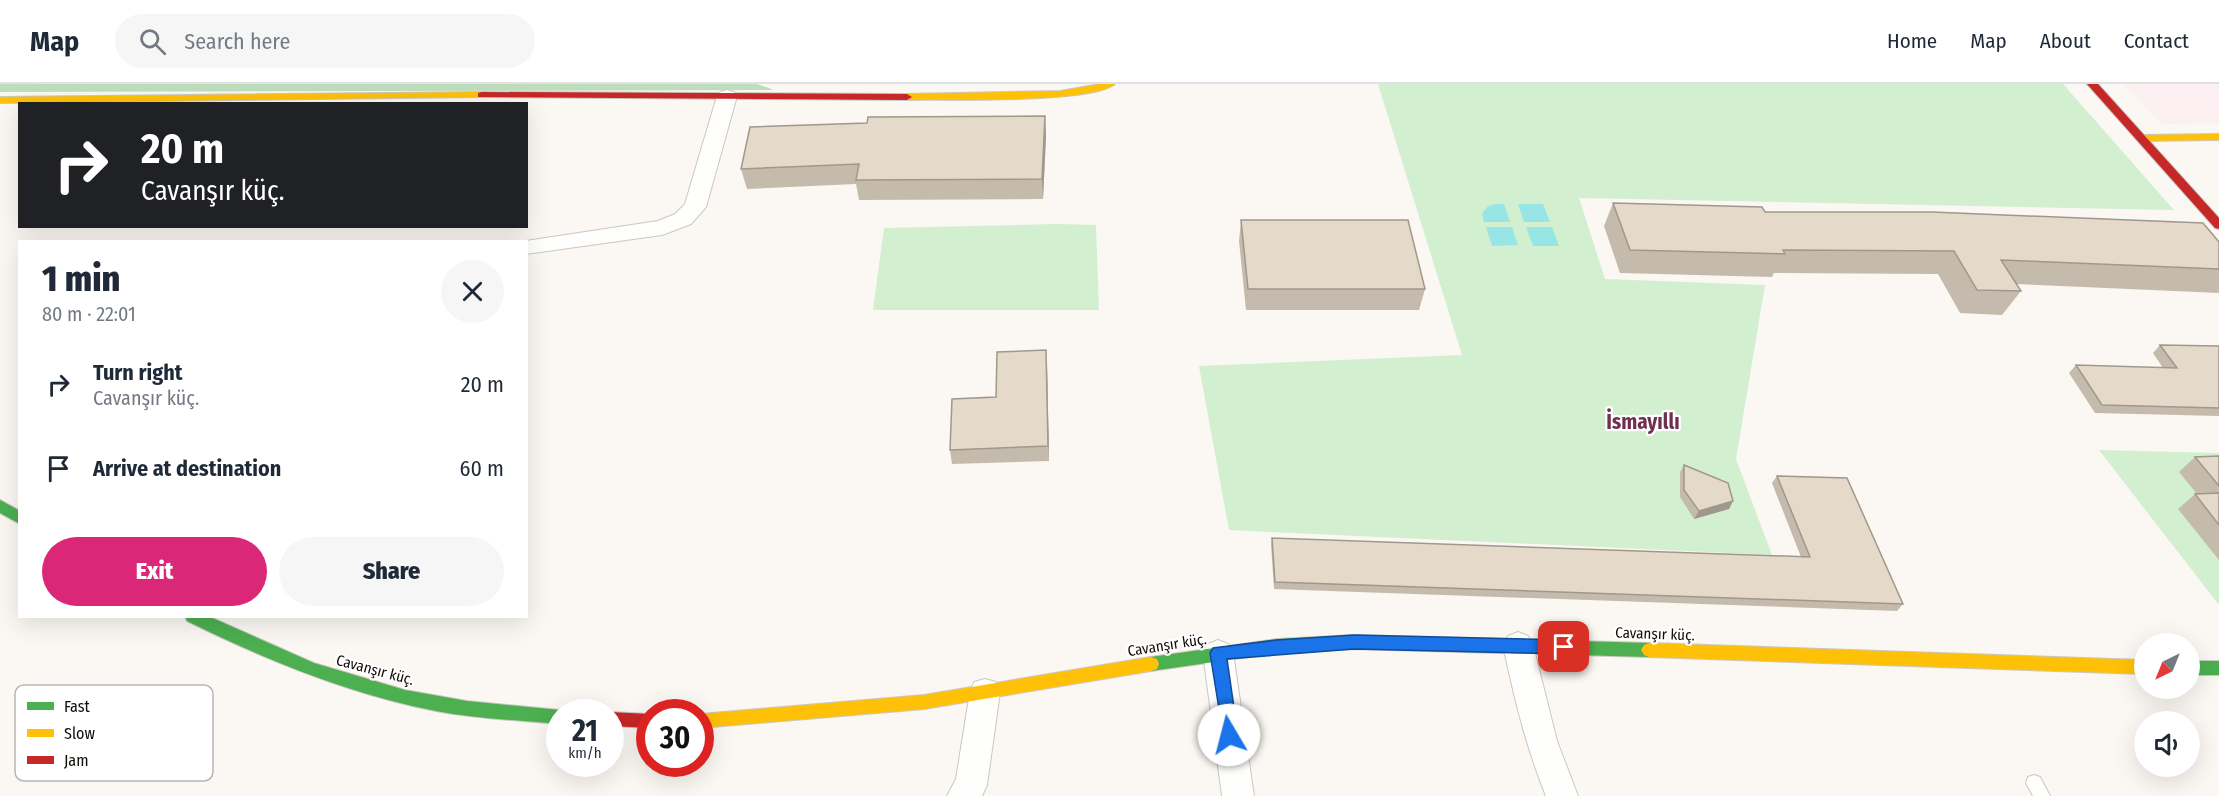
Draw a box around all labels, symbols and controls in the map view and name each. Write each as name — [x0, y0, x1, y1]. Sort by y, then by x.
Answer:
search box — [115, 14, 535, 68]
text: Map — [30, 25, 79, 58]
icon: search — [136, 25, 169, 58]
text: Search here — [184, 28, 290, 55]
text: Home — [1887, 28, 1937, 54]
text: Map — [1970, 28, 2007, 54]
text: About — [2040, 28, 2091, 54]
text: Contact — [2124, 28, 2189, 54]
text: 20 m — [141, 124, 224, 174]
icon: right — [42, 126, 120, 204]
text: Cavanşır küç. — [141, 175, 285, 207]
text: 1 min — [42, 257, 120, 301]
button: close — [441, 260, 504, 323]
text: 80 m · 22:01 — [42, 302, 136, 326]
text: Turn right — [93, 359, 182, 386]
icon: right — [42, 368, 75, 401]
text: 20 m — [461, 371, 504, 398]
text: Cavanşır küç. — [93, 386, 199, 410]
district label: İsmayıllı — [1606, 408, 1680, 435]
icon: arrive — [42, 452, 75, 485]
text: Arrive at destination — [93, 455, 281, 482]
text: 60 m — [460, 455, 504, 482]
button: Exit — [42, 537, 267, 606]
button: Share — [279, 537, 504, 606]
pin — [1538, 621, 1589, 672]
street label: Cavanşır küç. — [1615, 624, 1695, 644]
street label: Cavanşır küç. — [1126, 630, 1208, 660]
icon: arrive — [1547, 630, 1580, 663]
north arrow — [2134, 633, 2200, 699]
map controls — [2134, 633, 2200, 777]
street label: Cavanşır küç. — [334, 651, 416, 689]
legend — [15, 685, 213, 781]
text: Fast — [64, 697, 91, 716]
speed limit sign: 30 — [636, 699, 714, 777]
position arrow — [1197, 703, 1261, 767]
button: sound — [2134, 711, 2200, 777]
text: 21 — [572, 713, 598, 749]
text: Slow — [64, 724, 95, 743]
text: km/h — [568, 744, 602, 762]
text: Jam — [64, 751, 89, 770]

